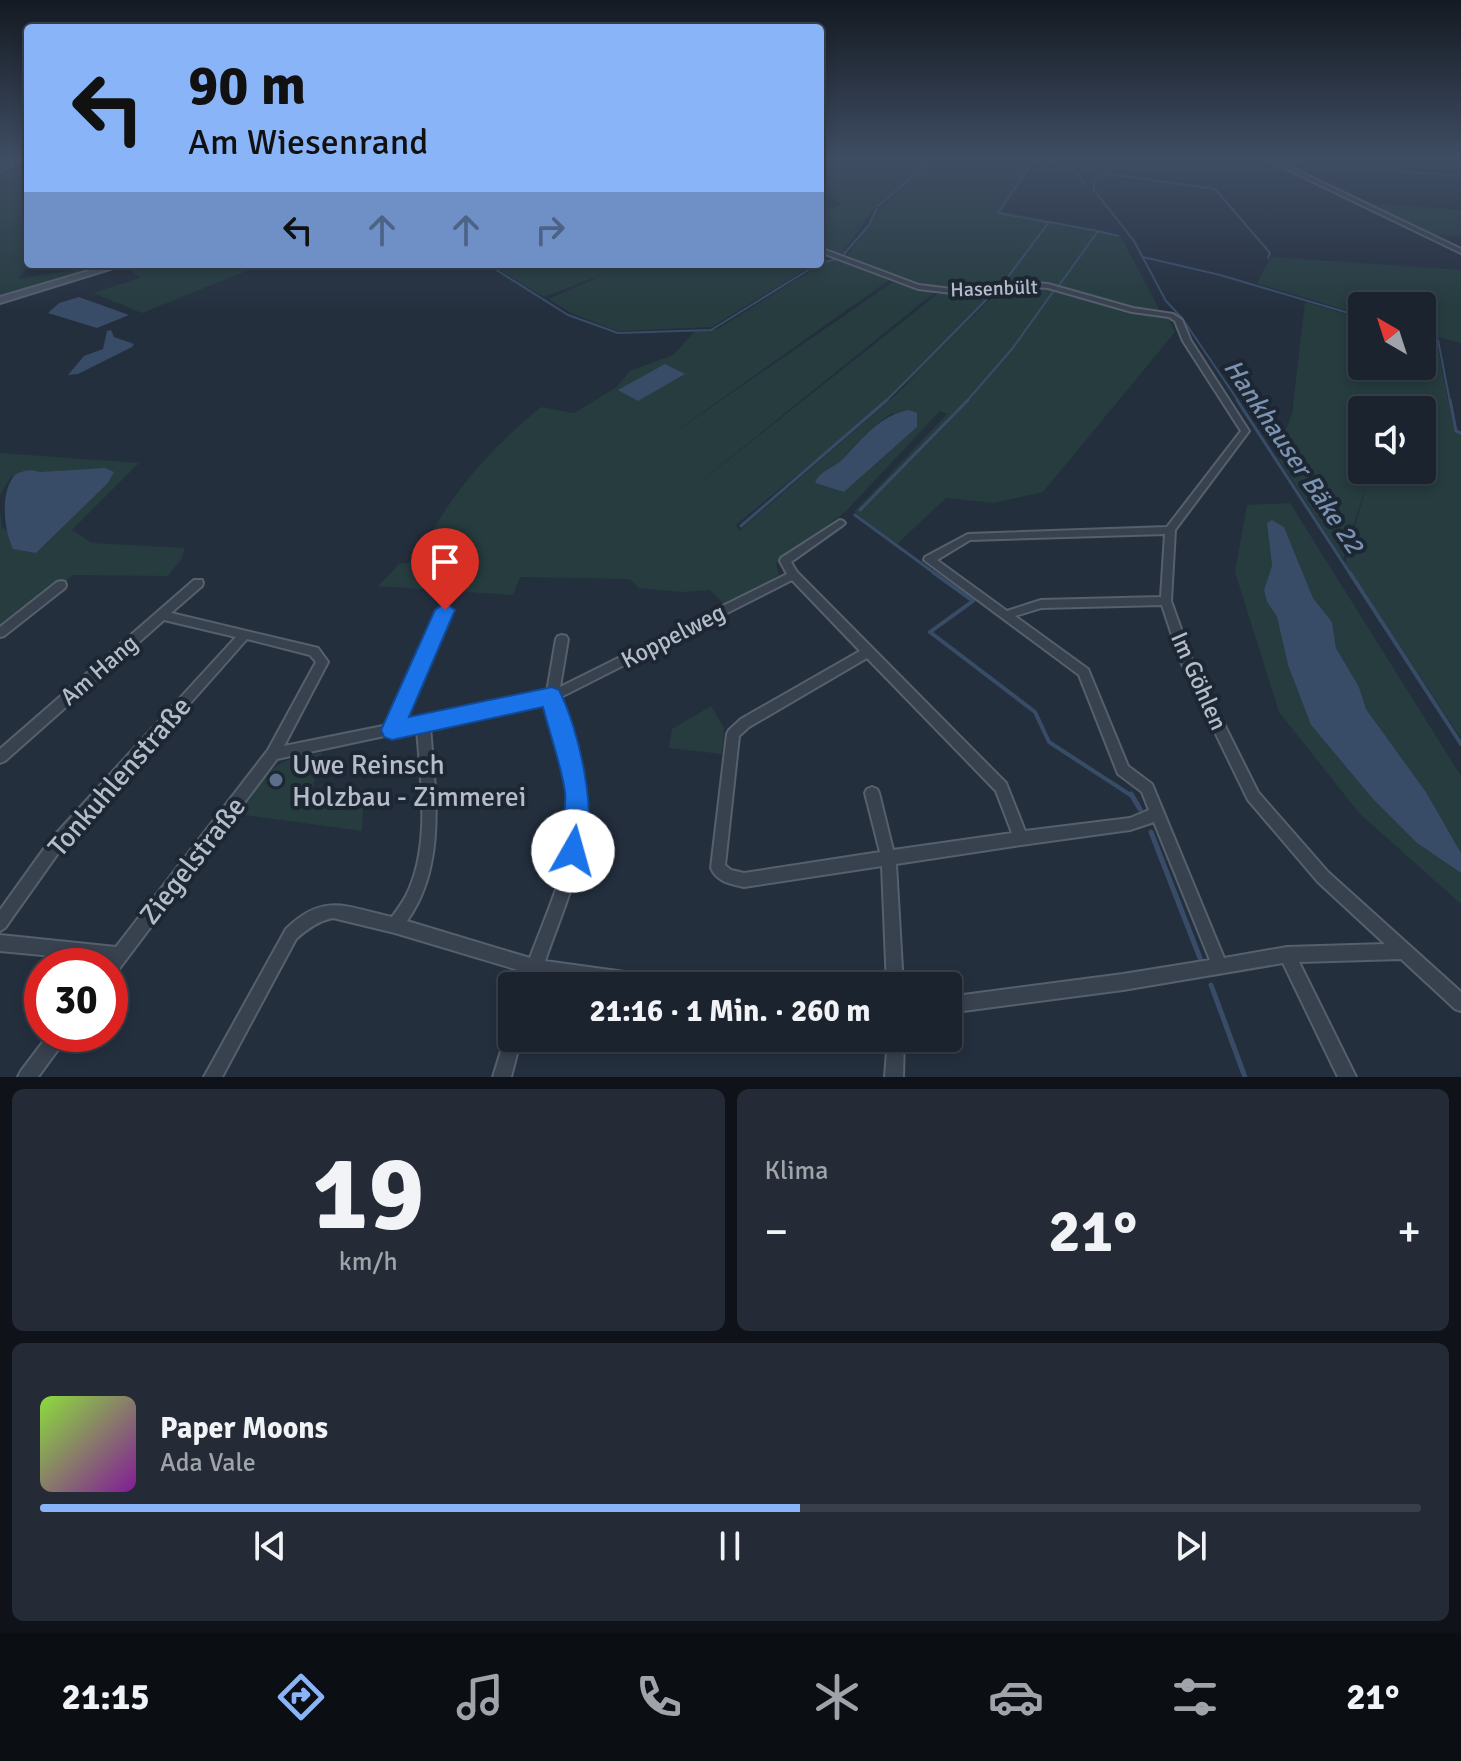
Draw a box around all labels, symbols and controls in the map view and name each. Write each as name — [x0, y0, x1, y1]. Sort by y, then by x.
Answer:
text: 90 m — [188, 51, 306, 120]
icon: left — [56, 56, 160, 160]
text: Am Wiesenrand — [188, 120, 428, 165]
icon: left — [276, 208, 320, 252]
icon: ahead — [360, 208, 404, 252]
icon: ahead — [444, 208, 488, 252]
icon: right — [528, 208, 572, 252]
street label: Hasenbült — [950, 274, 1038, 303]
north arrow — [1348, 292, 1436, 380]
map controls — [1348, 292, 1436, 484]
water label: Hankhauser Bäke 22 — [1216, 353, 1371, 561]
button: sound — [1348, 396, 1436, 484]
pin — [411, 528, 479, 610]
icon: arrive — [423, 540, 467, 584]
street label: Koppelweg — [616, 597, 730, 675]
street label: Im Göhlen — [1164, 627, 1234, 735]
street label: Am Hang — [54, 628, 144, 712]
street label: Tonkuhlenstraße — [41, 690, 198, 863]
place label: Uwe Reinsch Holzbau - Zimmerei — [292, 748, 526, 814]
marker: Uwe Reinsch Holzbau - Zimmerei — [267, 771, 285, 789]
street label: Ziegelstraße — [133, 790, 253, 931]
position arrow — [531, 809, 615, 893]
speed limit sign: 30 — [24, 948, 128, 1052]
text: 21:16 · 1 Min. · 260 m — [589, 993, 871, 1030]
text: 19 — [312, 1130, 424, 1258]
text: Klima — [765, 1155, 828, 1187]
text: 21° — [1048, 1195, 1137, 1269]
text: − — [765, 1205, 788, 1259]
text: + — [1397, 1205, 1421, 1259]
text: km/h — [339, 1246, 398, 1278]
text: Paper Moons — [160, 1410, 328, 1447]
text: Ada Vale — [160, 1447, 256, 1479]
icon: previous — [248, 1524, 292, 1568]
icon: pause — [708, 1524, 752, 1568]
icon: next — [1169, 1524, 1213, 1568]
icon: directions — [273, 1669, 329, 1725]
icon: music — [452, 1669, 508, 1725]
icon: phone — [631, 1669, 687, 1725]
icon: climate — [809, 1669, 865, 1725]
icon: car — [988, 1669, 1044, 1725]
icon: filters — [1167, 1669, 1223, 1725]
text: 21:15 — [61, 1675, 150, 1720]
text: 21° — [1346, 1675, 1399, 1720]

